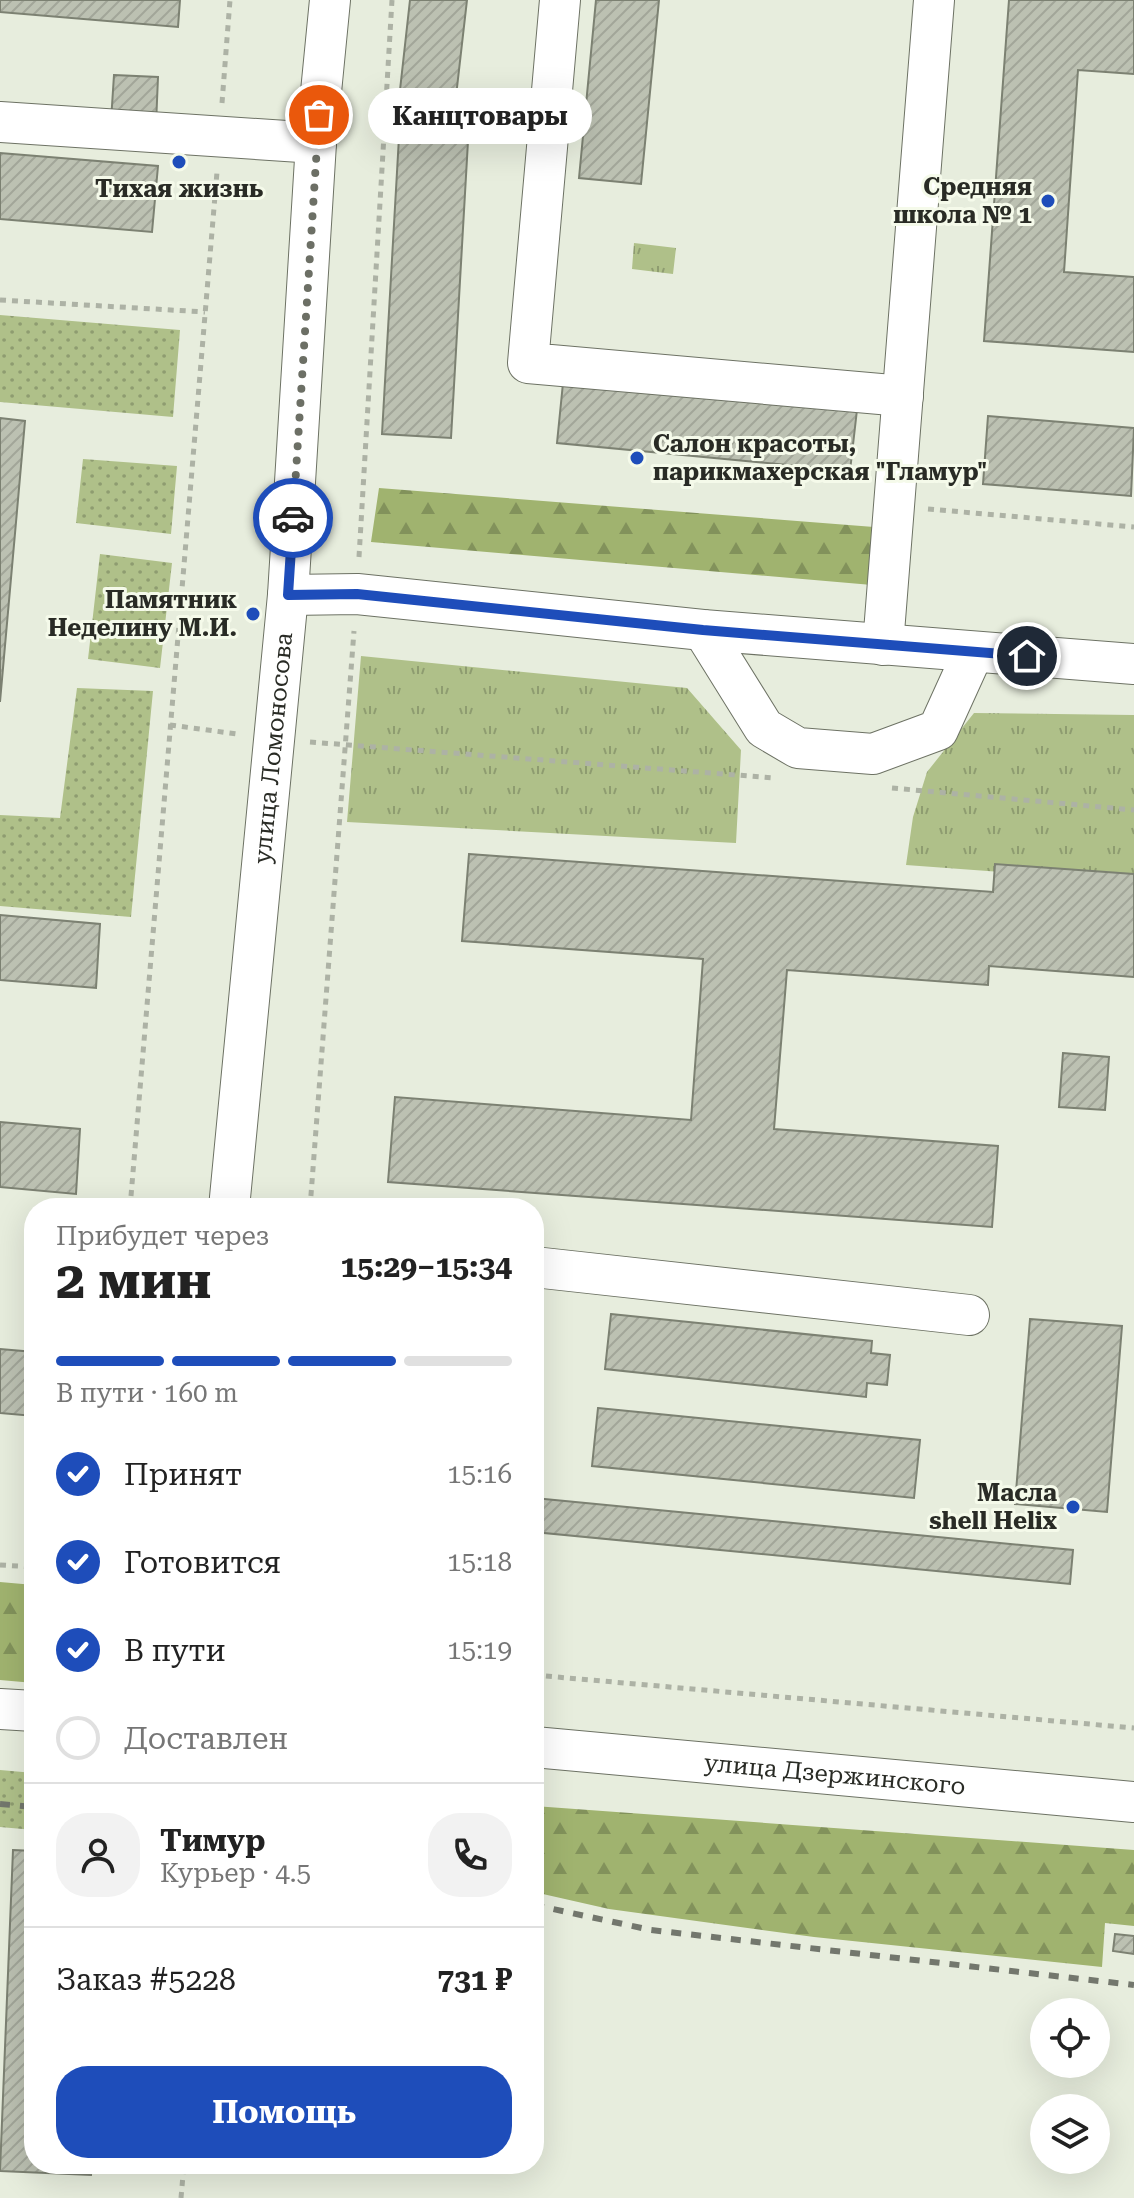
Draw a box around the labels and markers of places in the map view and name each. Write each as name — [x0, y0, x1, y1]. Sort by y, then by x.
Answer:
pin — [285, 81, 353, 149]
callout: Канцтовары — [367, 87, 591, 143]
marker: Тихая жизнь — [170, 153, 188, 171]
place label: Средняя школа № 1 — [893, 173, 1032, 229]
place label: Тихая жизнь — [95, 175, 263, 203]
marker: Средняя школа № 1 — [1039, 192, 1057, 210]
place label: Салон красоты, парикмахерская "Гламур" — [653, 430, 987, 486]
marker: Салон красоты, парикмахерская "Гламур" — [628, 449, 646, 467]
place label: Памятник Неделину М.И. — [48, 586, 237, 642]
marker: Памятник Неделину М.И. — [244, 605, 262, 623]
pin — [993, 622, 1061, 690]
place label: Масла shell Helix — [929, 1479, 1057, 1535]
marker: Масла shell Helix — [1064, 1498, 1082, 1516]

